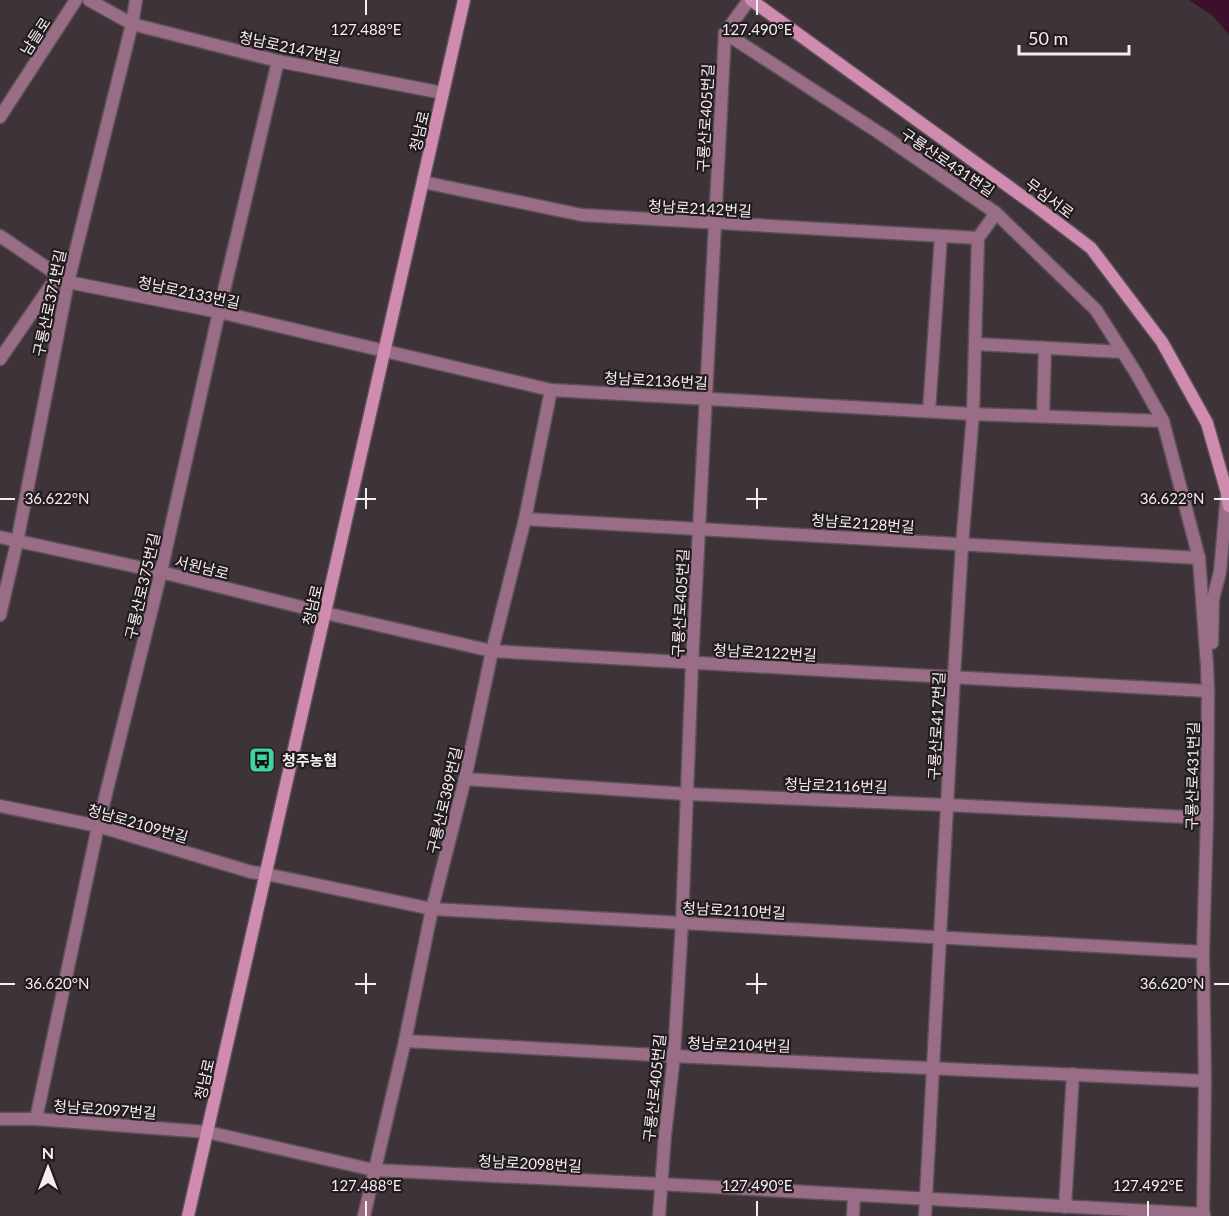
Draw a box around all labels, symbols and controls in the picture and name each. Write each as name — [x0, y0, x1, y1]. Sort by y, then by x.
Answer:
street label: 남들로 — [16, 14, 54, 58]
scale bar — [1019, 18, 1128, 56]
text: 127.488°E — [331, 20, 401, 38]
text: 127.490°E — [722, 20, 792, 38]
street label: 청남로2147번길 — [237, 27, 343, 67]
text: 50 m — [1028, 27, 1068, 49]
street label: 구룡산로405번길 — [693, 63, 717, 173]
street label: 청남로 — [406, 109, 432, 153]
street label: 구룡산로431번길 — [898, 124, 998, 200]
street label: 무심서로 — [1023, 174, 1077, 222]
street label: 청남로2142번길 — [648, 196, 752, 220]
street label: 구룡산로371번길 — [29, 248, 69, 358]
street label: 청남로2133번길 — [136, 272, 242, 312]
street label: 청남로2136번길 — [604, 368, 708, 392]
text: 36.622°N — [25, 489, 89, 507]
text: 36.622°N — [1140, 489, 1204, 507]
street label: 청남로2128번길 — [811, 510, 915, 536]
street label: 구룡산로375번길 — [121, 531, 163, 641]
street label: 구룡산로405번길 — [668, 548, 692, 658]
street label: 서원남로 — [173, 552, 231, 582]
street label: 청남로 — [299, 583, 325, 627]
street label: 청남로2122번길 — [713, 640, 817, 664]
street label: 구룡산로417번길 — [924, 671, 948, 781]
street label: 구룡산로431번길 — [1182, 721, 1202, 831]
bus stop icon: 청주농협 — [247, 745, 277, 775]
street label: 구룡산로389번길 — [423, 745, 465, 855]
place label: 청주농협 — [282, 751, 337, 769]
street label: 청남로2116번길 — [784, 774, 888, 796]
street label: 청남로2109번길 — [86, 800, 190, 846]
street label: 청남로2110번길 — [682, 898, 786, 922]
text: 36.620°N — [25, 974, 89, 992]
text: 36.620°N — [1140, 974, 1204, 992]
street label: 구룡산로405번길 — [639, 1033, 669, 1143]
street label: 청남로2104번길 — [687, 1033, 791, 1055]
street label: 청남로 — [191, 1057, 217, 1101]
street label: 청남로2097번길 — [53, 1096, 157, 1122]
north arrow — [18, 1138, 78, 1198]
text: N — [42, 1143, 54, 1162]
street label: 청남로2098번길 — [478, 1151, 582, 1175]
text: 127.488°E — [331, 1176, 401, 1194]
text: 127.490°E — [722, 1176, 792, 1194]
text: 127.492°E — [1113, 1176, 1183, 1194]

